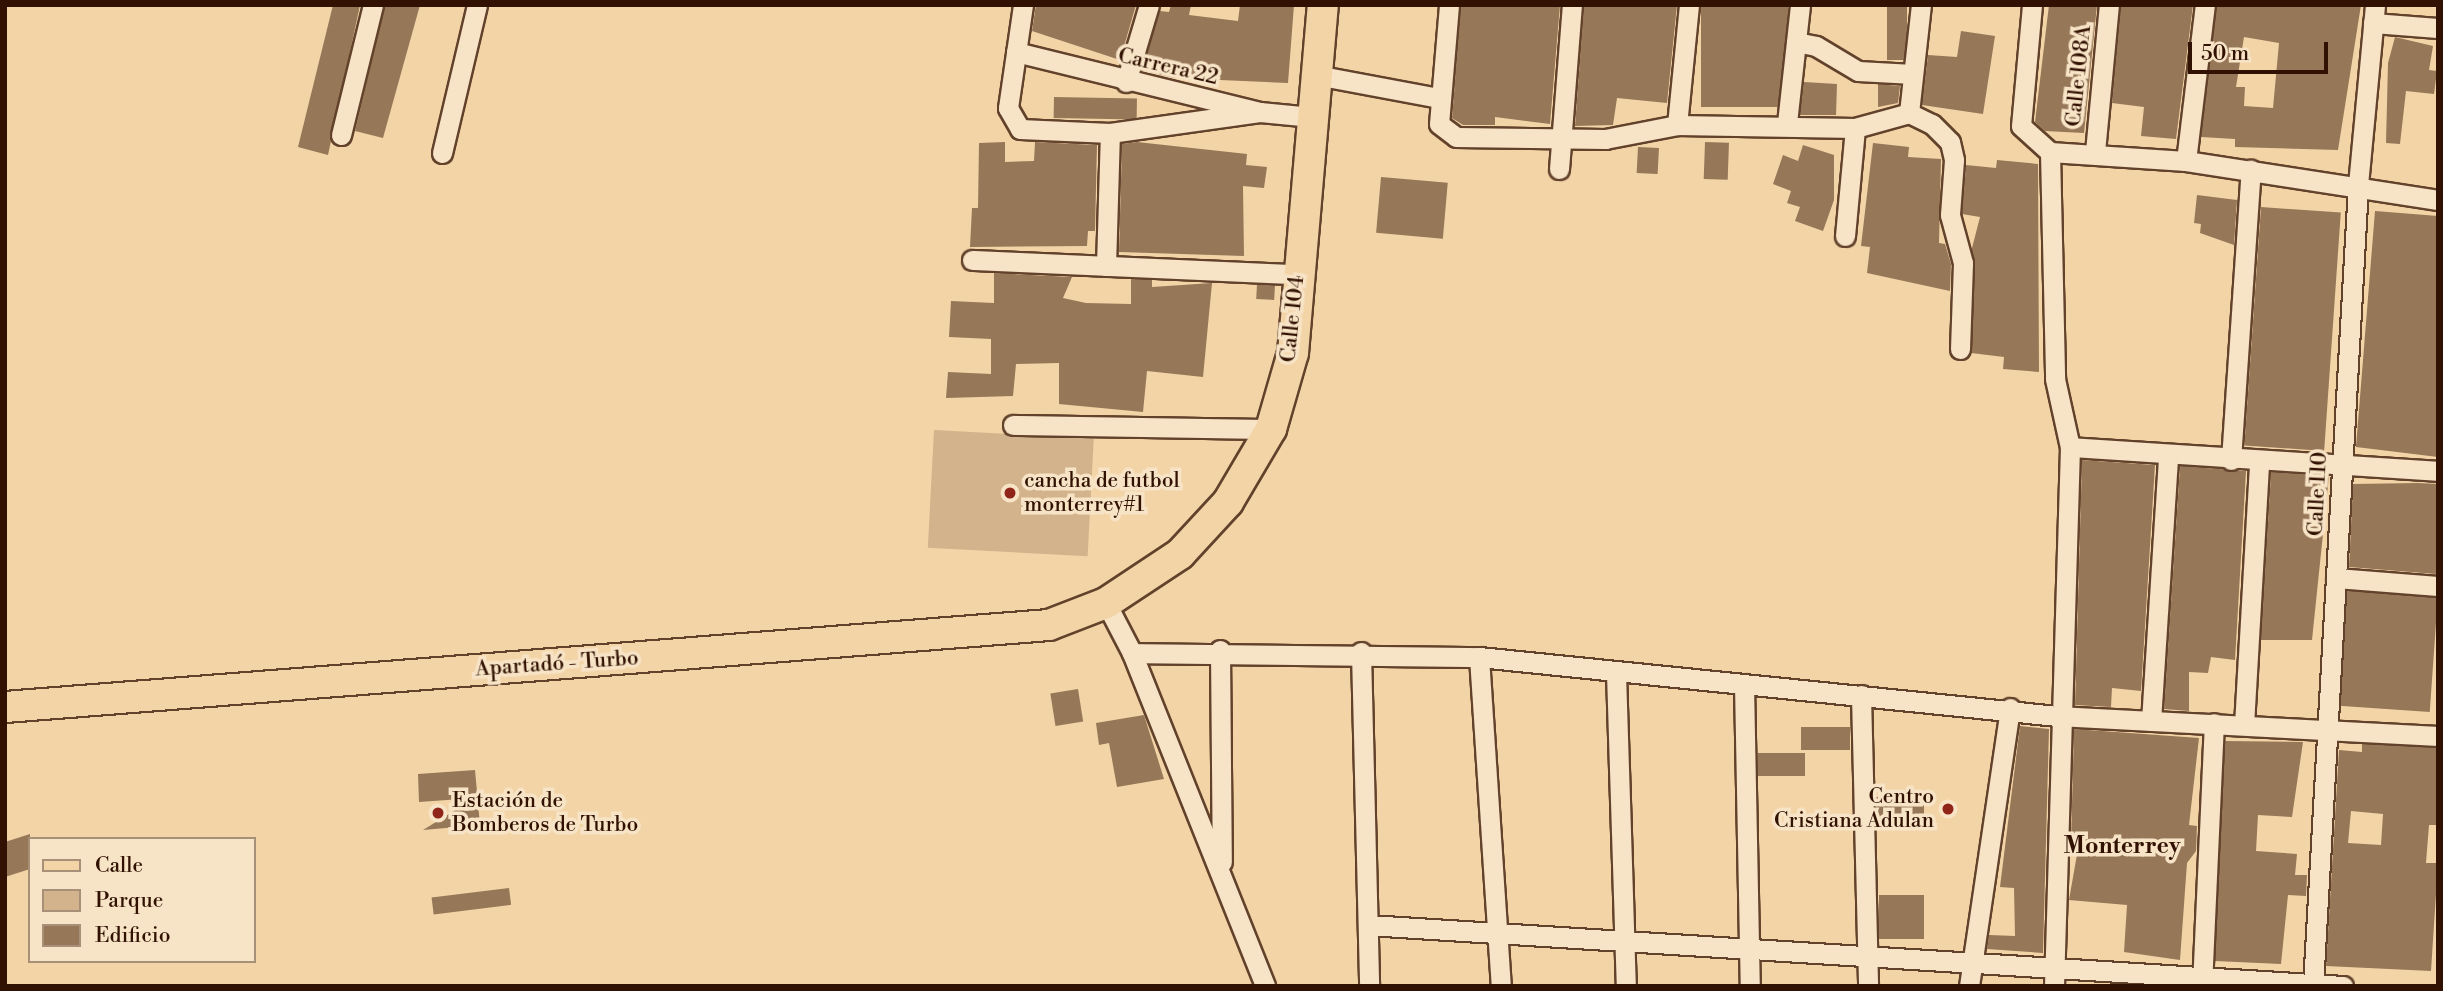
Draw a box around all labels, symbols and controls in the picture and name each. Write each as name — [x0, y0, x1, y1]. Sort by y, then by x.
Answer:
street label: Calle 108A — [2061, 24, 2097, 128]
scale bar — [2191, 28, 2331, 72]
text: 50 m — [2201, 41, 2249, 67]
street label: Carrera 22 — [1116, 43, 1220, 91]
street label: Calle 104 — [1276, 274, 1310, 364]
street label: Calle 110 — [2303, 451, 2333, 537]
place label: cancha de futbol monterrey#1 — [1024, 468, 1180, 518]
marker: cancha de futbol monterrey#1 — [1002, 485, 1018, 501]
street label: Apartadó - Turbo — [475, 646, 639, 682]
place label: Centro Cristiana Adulan — [1774, 784, 1934, 834]
place label: Estación de Bomberos de Turbo — [452, 788, 638, 838]
marker: Centro Cristiana Adulan — [1940, 801, 1956, 817]
marker: Estación de Bomberos de Turbo — [430, 805, 446, 821]
district label: Monterrey — [2064, 832, 2180, 860]
legend — [28, 837, 256, 963]
text: Calle — [95, 853, 143, 879]
text: Parque — [95, 888, 163, 914]
text: Edificio — [95, 923, 171, 949]

